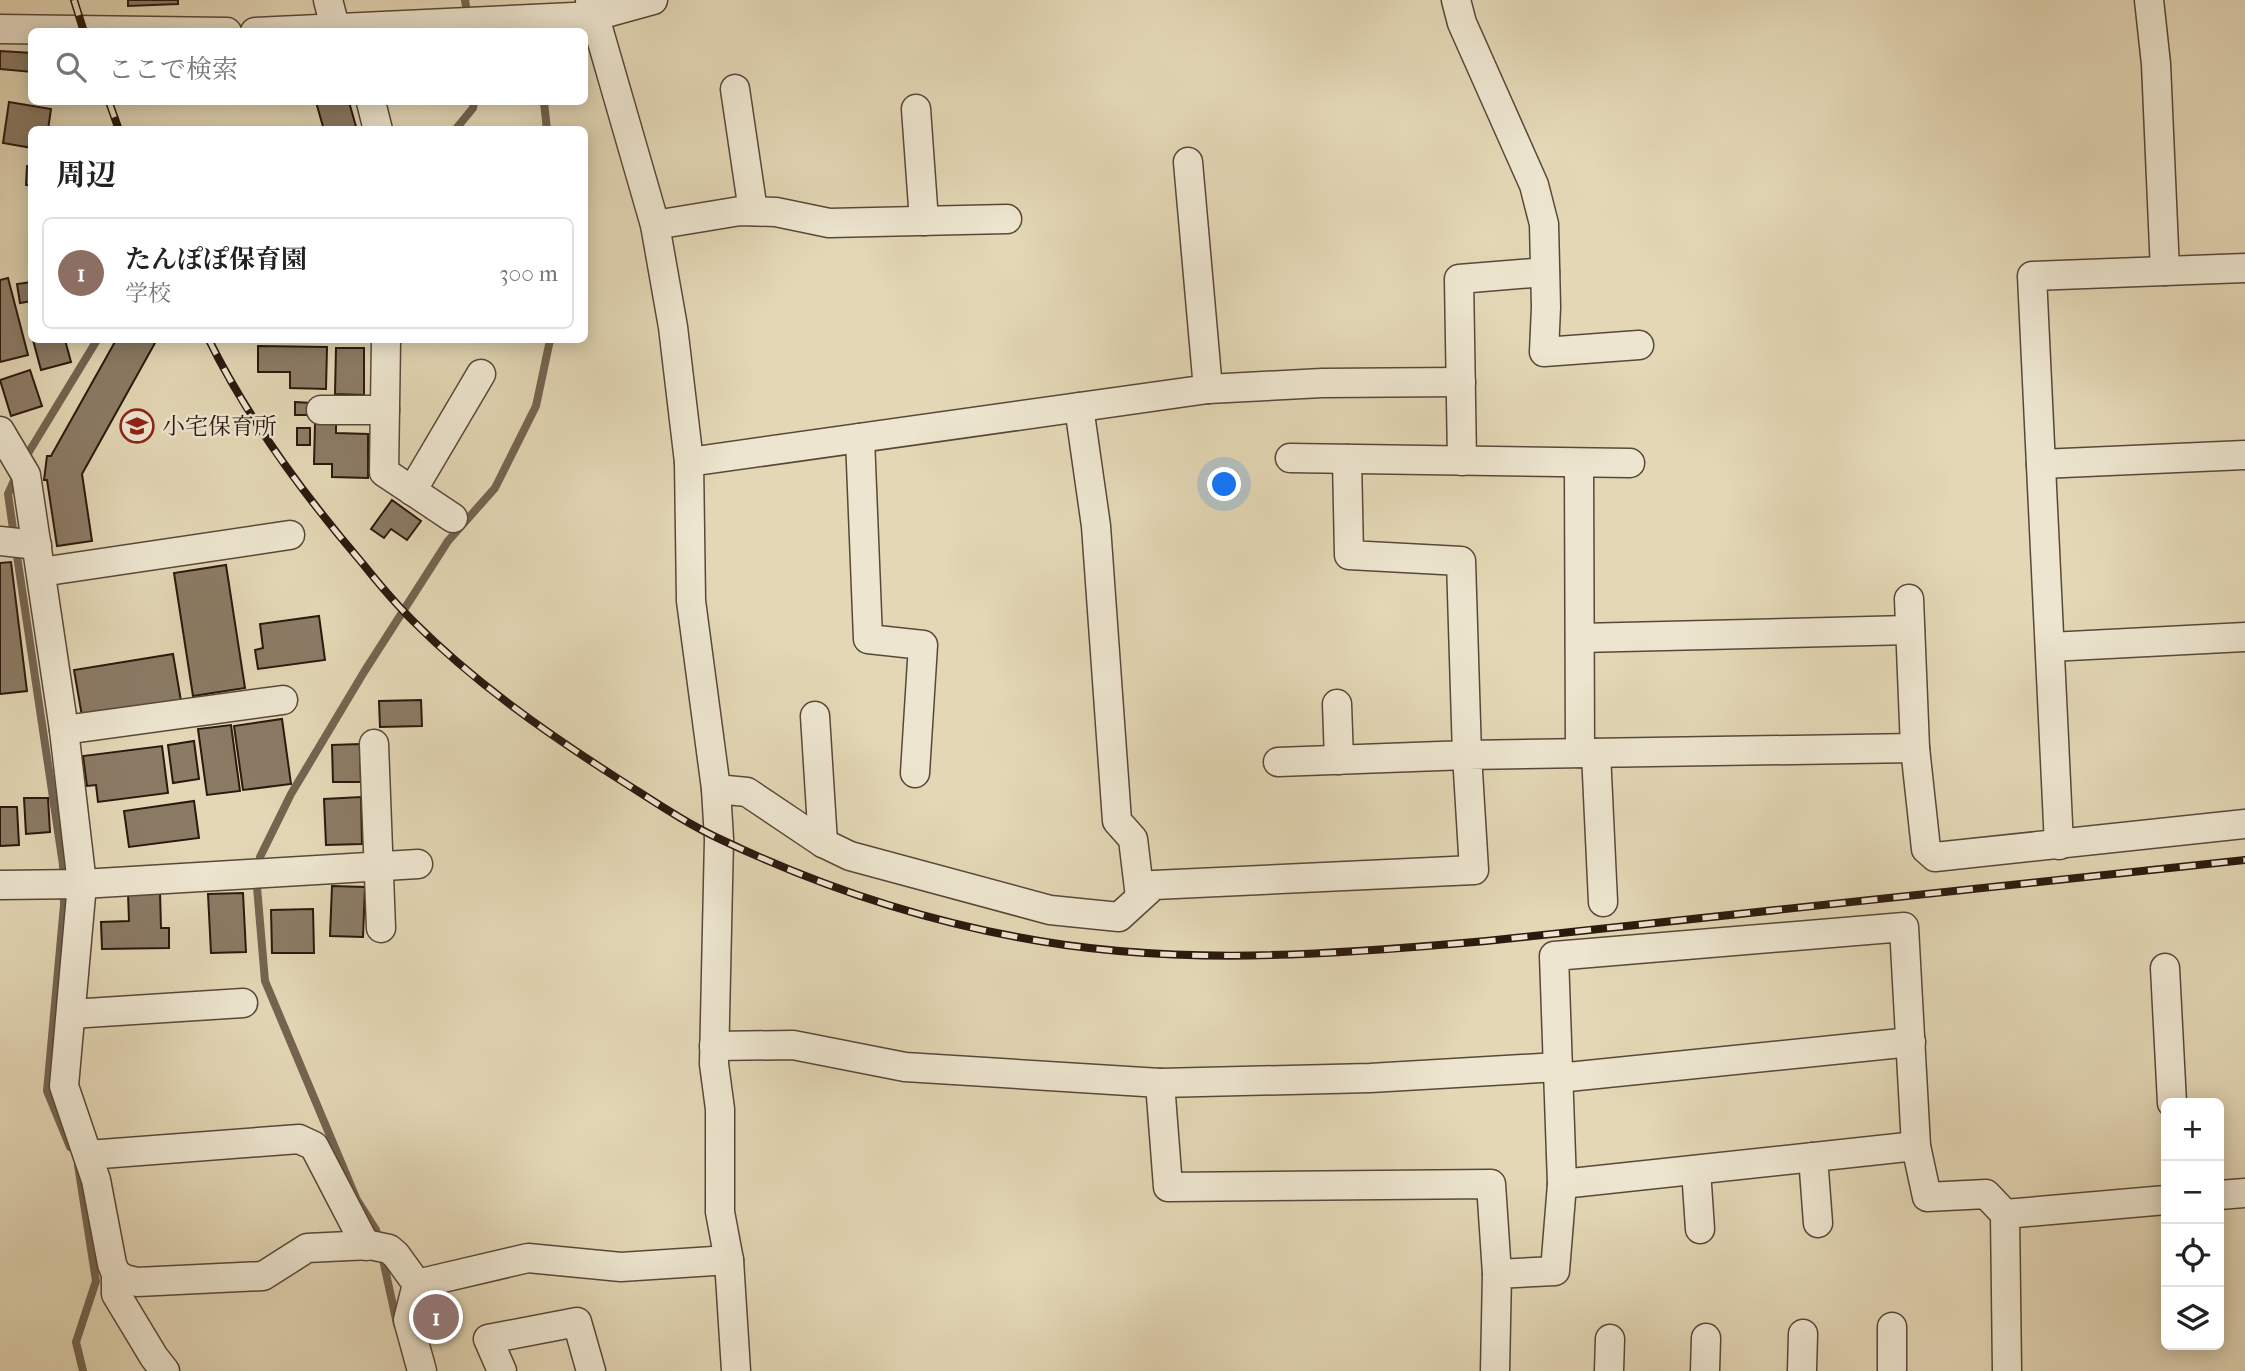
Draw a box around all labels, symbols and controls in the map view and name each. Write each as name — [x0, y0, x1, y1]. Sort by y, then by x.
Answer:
search box — [28, 28, 588, 105]
icon: search — [52, 48, 90, 86]
text: ここで検索 — [108, 54, 238, 85]
text: 周辺 — [56, 158, 116, 193]
text: たんぽぽ保育園 — [125, 244, 307, 275]
text: 1 — [77, 260, 85, 287]
text: 300 m — [499, 260, 558, 287]
text: 学校 — [125, 280, 171, 307]
school or university icon: 小宅保育所 — [118, 407, 156, 445]
place label: 小宅保育所 — [162, 413, 277, 440]
your location — [1207, 467, 1241, 501]
map controls — [2161, 1098, 2224, 1350]
button: + — [2161, 1098, 2224, 1161]
button: − — [2161, 1161, 2224, 1224]
button: locate — [2161, 1224, 2224, 1287]
button: layers — [2161, 1287, 2224, 1350]
pin: 1 — [413, 1291, 459, 1343]

